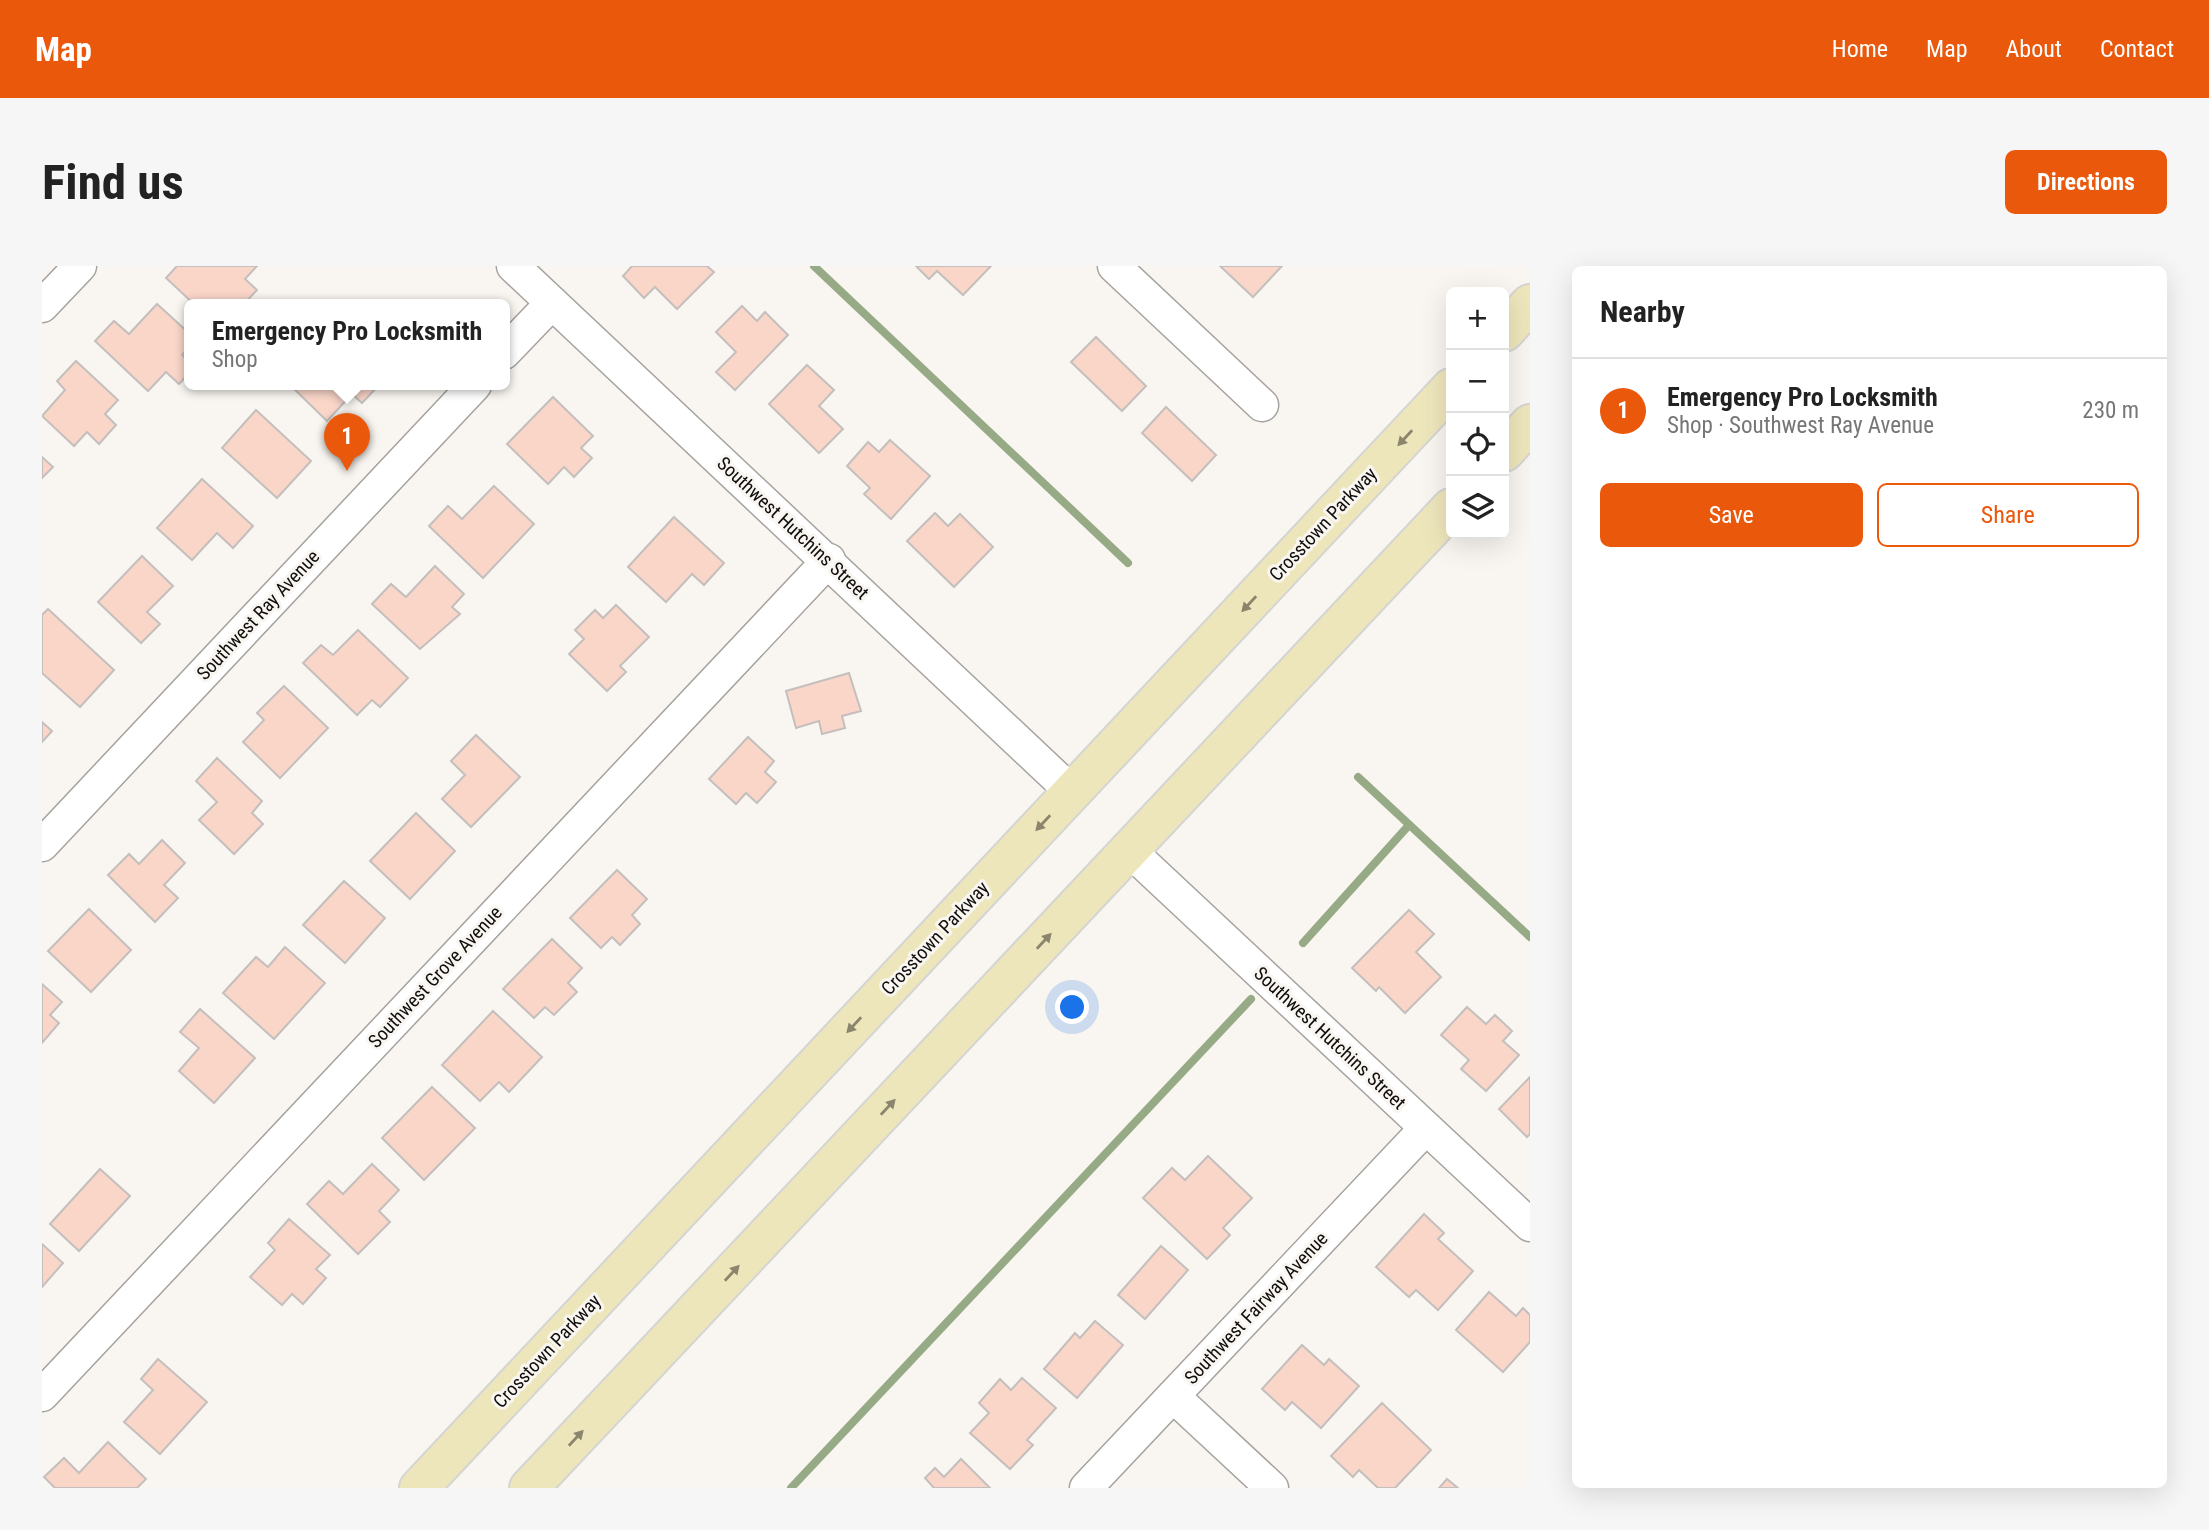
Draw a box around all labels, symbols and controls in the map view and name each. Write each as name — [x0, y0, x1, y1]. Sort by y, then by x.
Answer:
text: Map — [35, 30, 92, 69]
text: Home — [1832, 35, 1888, 63]
text: Map — [1926, 35, 1968, 63]
text: About — [2006, 35, 2062, 63]
text: Contact — [2100, 35, 2174, 63]
button: Directions — [2005, 150, 2167, 214]
text: Find us — [42, 154, 184, 211]
map controls — [1446, 287, 1509, 539]
button: + — [1446, 287, 1509, 350]
text: Nearby — [1600, 294, 1685, 329]
popup — [184, 299, 510, 390]
text: Emergency Pro Locksmith — [212, 316, 482, 346]
text: Shop — [212, 346, 258, 373]
button: − — [1446, 350, 1509, 413]
text: Emergency Pro Locksmith — [1667, 382, 1938, 412]
text: 1 — [1617, 397, 1629, 424]
text: 230 m — [2082, 397, 2139, 424]
text: Shop · Southwest Ray Avenue — [1667, 412, 1934, 439]
pin: 1 — [324, 413, 370, 471]
button: locate — [1446, 413, 1509, 476]
one-way arrow — [1397, 429, 1413, 446]
street label: Southwest Hutchins Street — [712, 452, 874, 604]
street label: Crosstown Parkway — [1264, 462, 1382, 586]
button: layers — [1446, 476, 1509, 539]
button: Save — [1600, 483, 1863, 547]
button: Share — [1877, 483, 2139, 547]
street label: Southwest Ray Avenue — [192, 545, 324, 685]
one-way arrow — [1240, 595, 1257, 612]
one-way arrow — [1035, 814, 1051, 831]
street label: Crosstown Parkway — [876, 876, 994, 1000]
street label: Southwest Grove Avenue — [363, 901, 507, 1053]
one-way arrow — [1035, 933, 1051, 950]
street label: Southwest Hutchins Street — [1249, 962, 1411, 1114]
your location — [1055, 990, 1089, 1024]
one-way arrow — [846, 1016, 862, 1033]
one-way arrow — [879, 1099, 895, 1116]
street label: Southwest Fairway Avenue — [1179, 1227, 1333, 1389]
one-way arrow — [724, 1264, 740, 1282]
street label: Crosstown Parkway — [488, 1289, 606, 1413]
one-way arrow — [568, 1429, 584, 1447]

